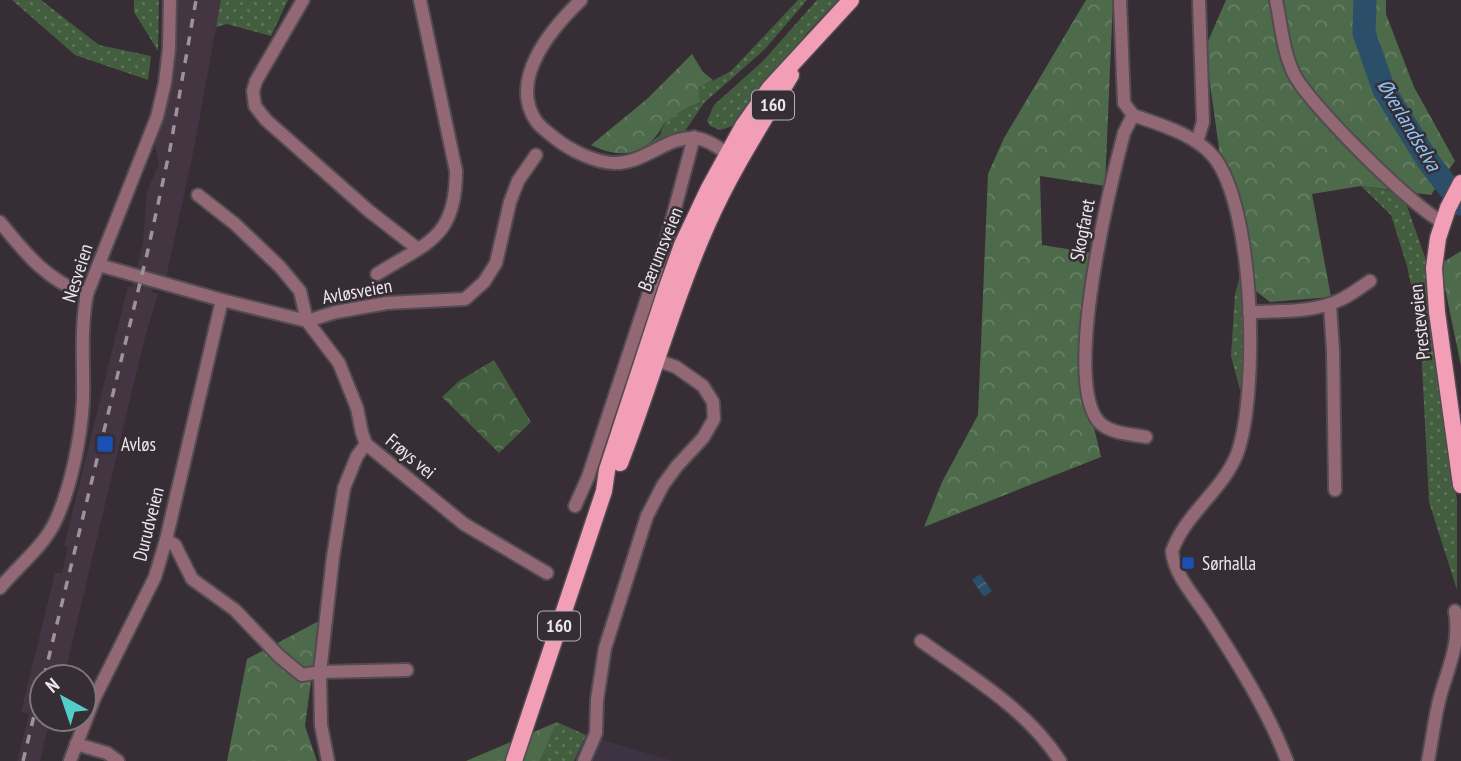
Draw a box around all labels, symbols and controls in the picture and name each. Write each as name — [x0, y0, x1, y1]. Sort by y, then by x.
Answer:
water label: Øverlandselva — [1371, 74, 1448, 177]
road number: 160 — [752, 90, 794, 120]
street label: Skogfaret — [1064, 196, 1100, 263]
street label: Bærumsveien — [632, 203, 688, 295]
street label: Nesveien — [56, 241, 98, 305]
street label: Avløsveien — [320, 273, 394, 309]
street label: Presteveien — [1403, 283, 1435, 361]
street label: Frøys vei — [381, 428, 441, 484]
place label: Avløs — [121, 432, 156, 456]
marker: Avløs — [95, 434, 115, 454]
street label: Durudveien — [127, 484, 169, 564]
place label: Sørhalla — [1202, 551, 1256, 575]
marker: Sørhalla — [1180, 555, 1196, 571]
road number: 160 — [538, 612, 580, 640]
north arrow — [28, 663, 98, 733]
text: N — [40, 672, 64, 697]

